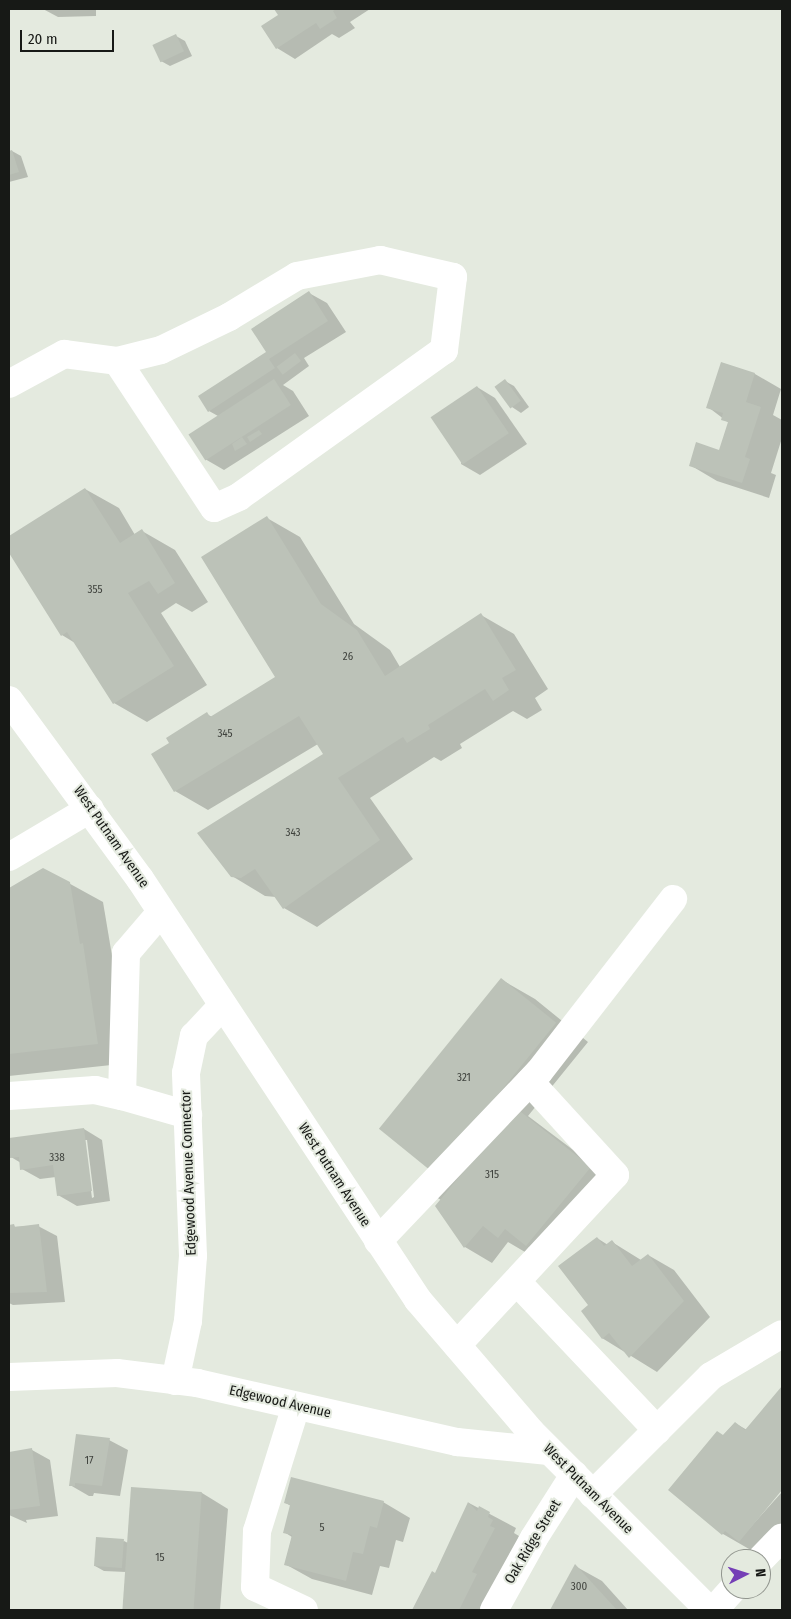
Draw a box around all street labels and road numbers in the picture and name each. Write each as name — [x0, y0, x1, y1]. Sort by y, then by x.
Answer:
street label: West Putnam Avenue — [70, 783, 152, 891]
street label: Edgewood Avenue Connector — [178, 1090, 200, 1256]
street label: West Putnam Avenue — [294, 1120, 374, 1230]
street label: Edgewood Avenue — [228, 1382, 332, 1422]
street label: West Putnam Avenue — [540, 1441, 636, 1537]
street label: Oak Ridge Street — [501, 1497, 565, 1587]

